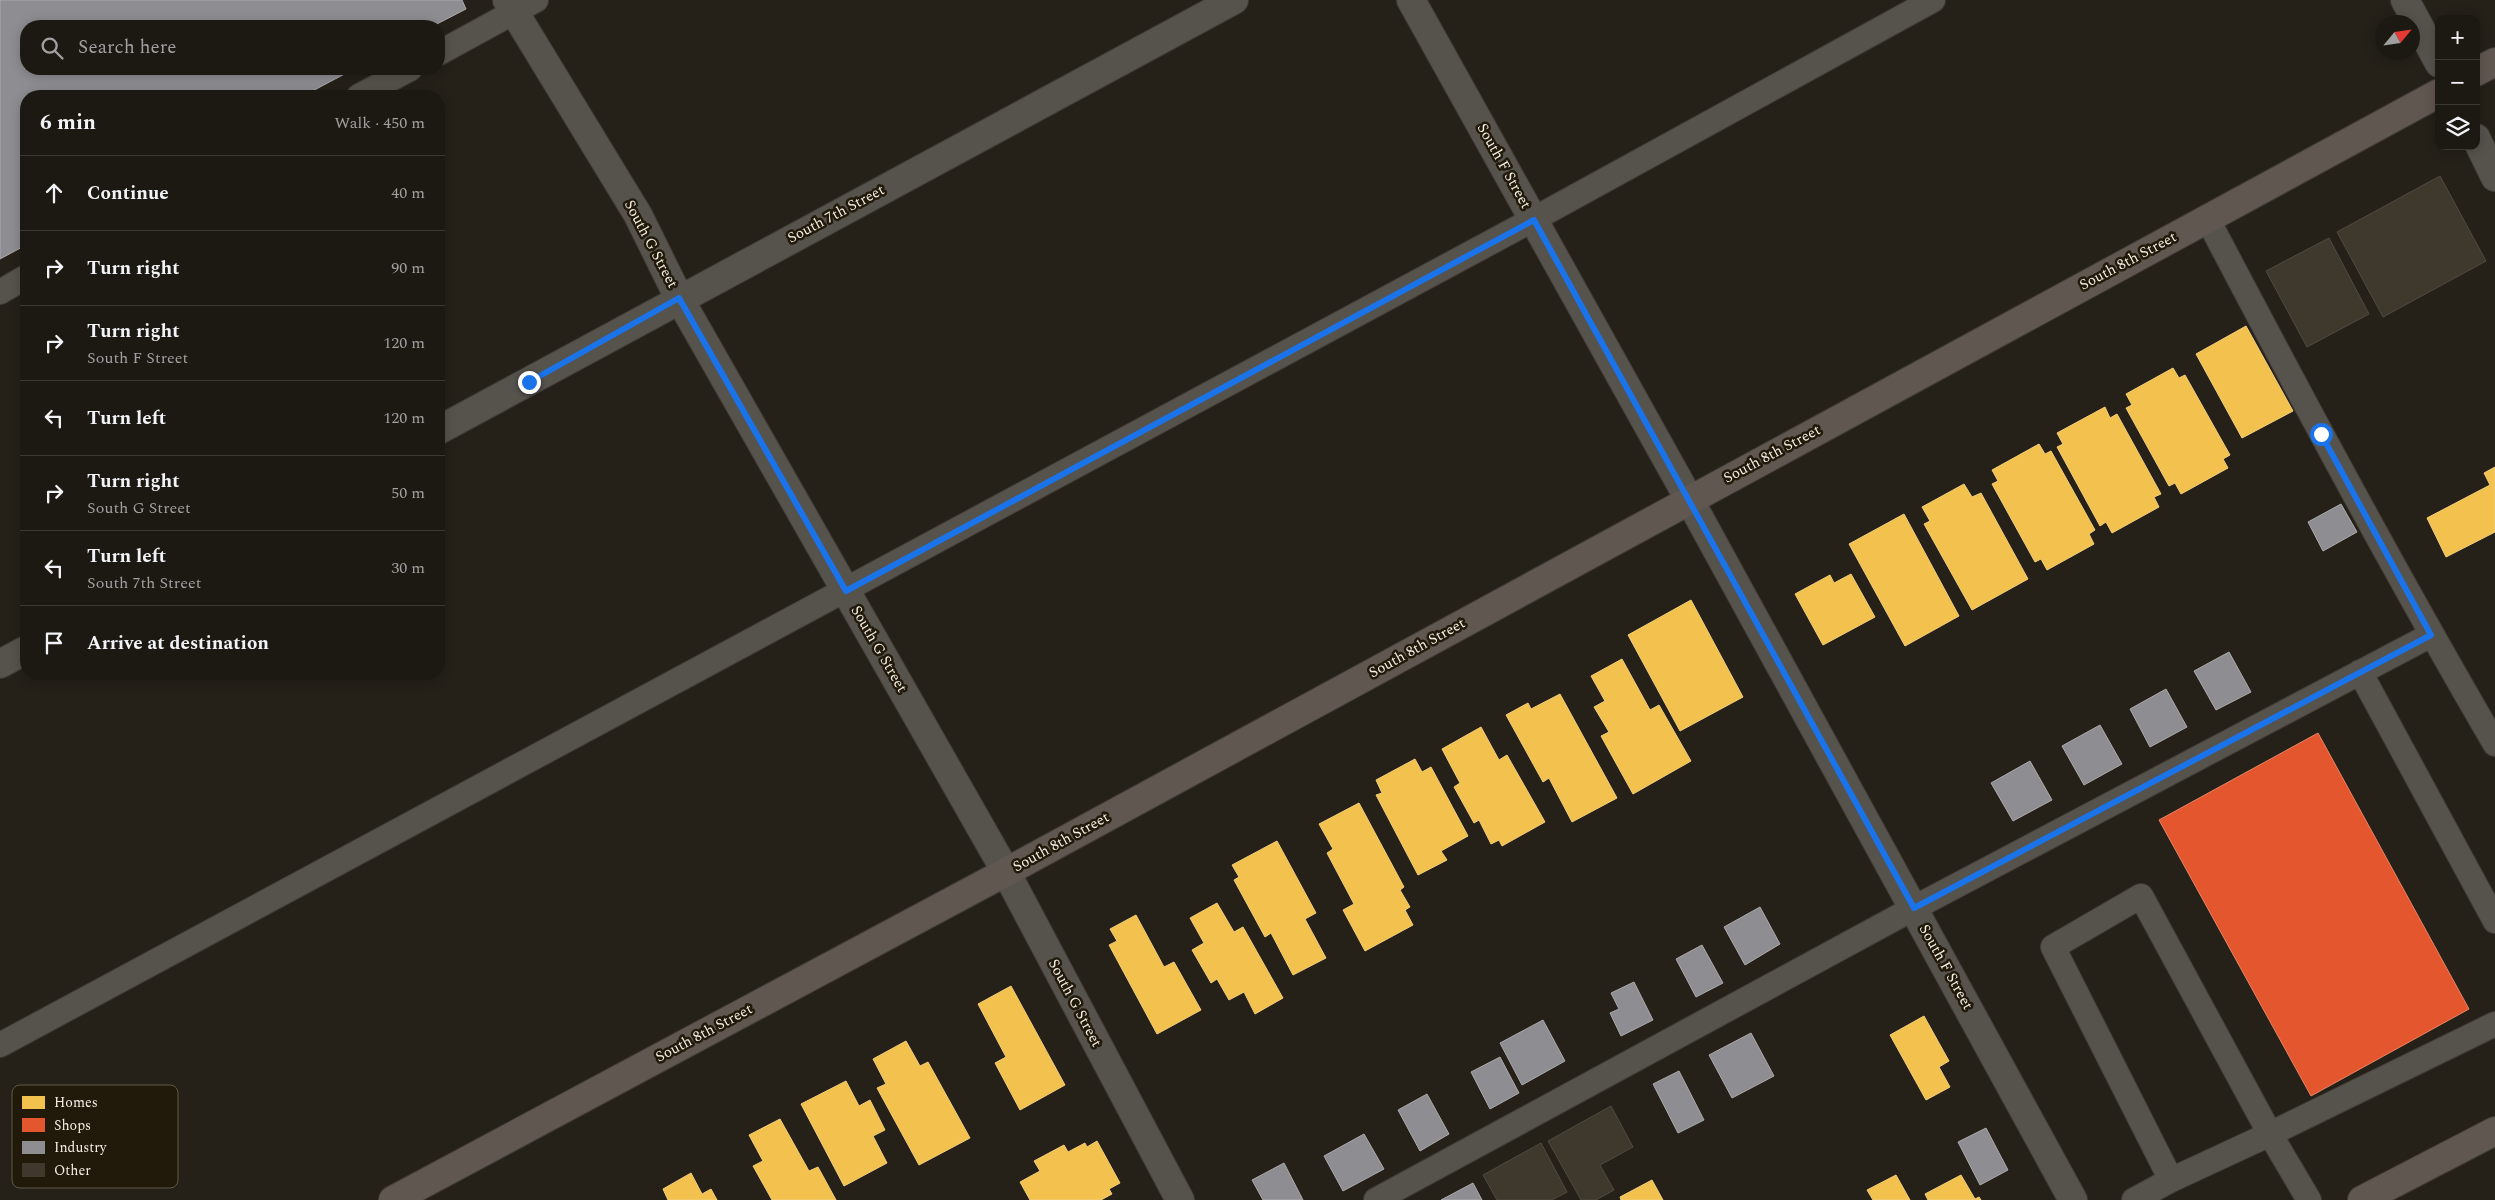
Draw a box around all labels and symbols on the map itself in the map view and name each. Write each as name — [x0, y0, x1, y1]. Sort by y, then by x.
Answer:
north arrow — [2375, 15, 2420, 60]
street label: South F Street — [1471, 119, 1537, 213]
street label: South 7th Street — [783, 179, 889, 249]
street label: South G Street — [618, 196, 684, 292]
street label: South 8th Street — [2075, 226, 2181, 296]
route end — [518, 371, 541, 394]
street label: South 8th Street — [1719, 419, 1825, 489]
route start — [2310, 423, 2333, 446]
street label: South G Street — [845, 601, 913, 697]
street label: South 8th Street — [1365, 612, 1469, 684]
street label: South 8th Street — [1009, 806, 1113, 878]
street label: South F Street — [1913, 920, 1979, 1014]
street label: South G Street — [1042, 955, 1108, 1051]
street label: South 8th Street — [651, 998, 757, 1068]
legend — [12, 1085, 178, 1188]
text: Homes — [54, 1092, 98, 1113]
text: Shops — [54, 1115, 91, 1136]
text: Industry — [54, 1137, 108, 1158]
text: Other — [54, 1160, 91, 1181]

